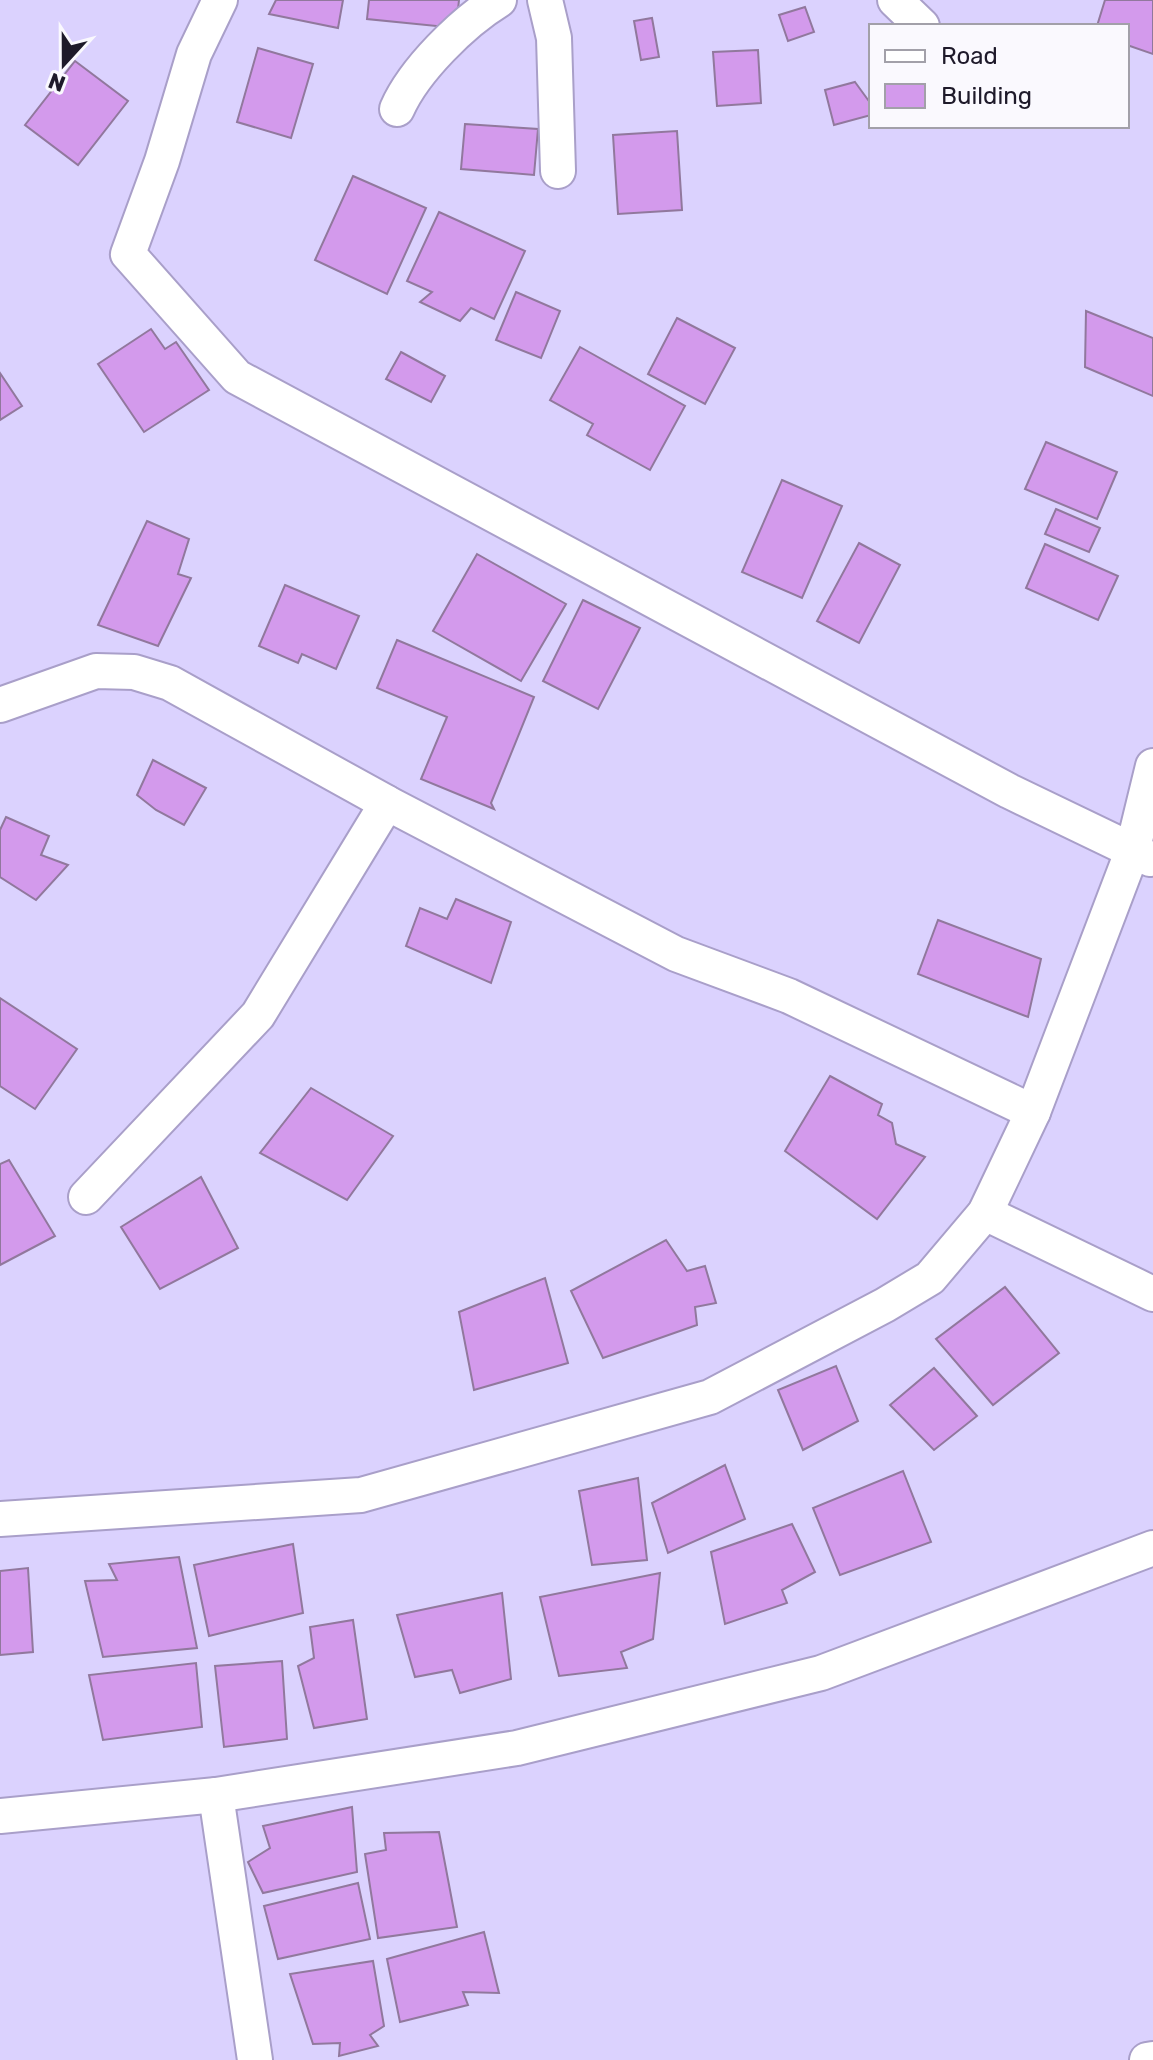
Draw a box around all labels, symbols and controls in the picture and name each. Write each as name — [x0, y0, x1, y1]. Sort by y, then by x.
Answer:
north arrow — [24, 24, 104, 104]
legend — [869, 24, 1129, 128]
text: Road — [941, 42, 998, 70]
text: N — [45, 67, 69, 98]
text: Building — [941, 82, 1032, 110]

